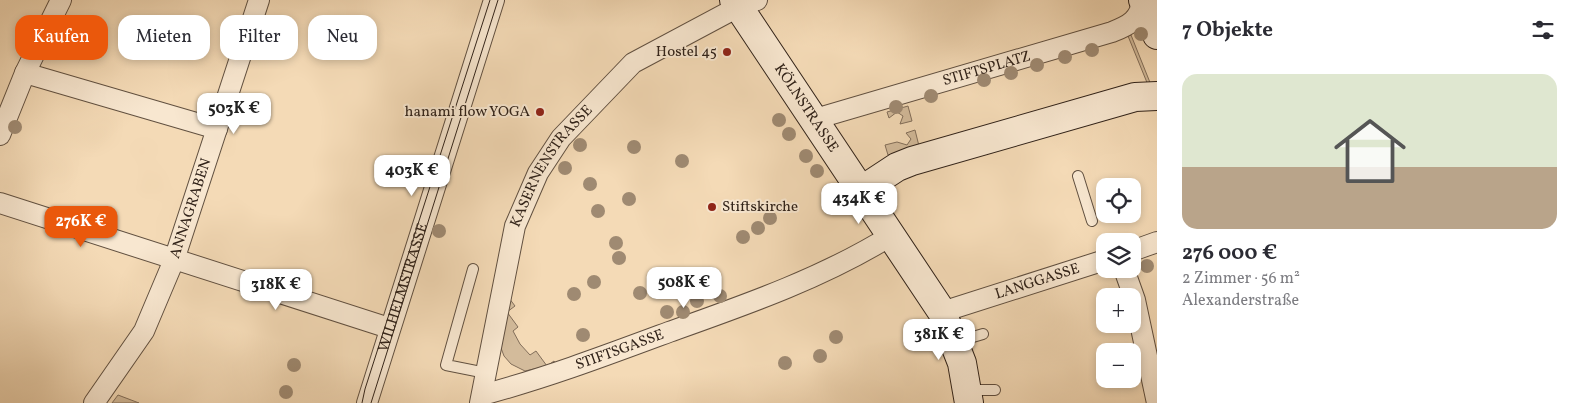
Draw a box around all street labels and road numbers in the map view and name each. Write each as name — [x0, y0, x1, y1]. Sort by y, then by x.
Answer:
street label: STIFTSPLATZ — [940, 46, 1033, 92]
street label: KÖLNSTRASSE — [769, 60, 843, 157]
street label: KASERNENSTRASSE — [505, 100, 598, 231]
street label: ANNAGRABEN — [165, 156, 217, 261]
street label: WILHELMSTRASSE — [373, 221, 434, 355]
street label: LANGGASSE — [992, 258, 1082, 305]
street label: STIFTSGASSE — [573, 324, 667, 376]

